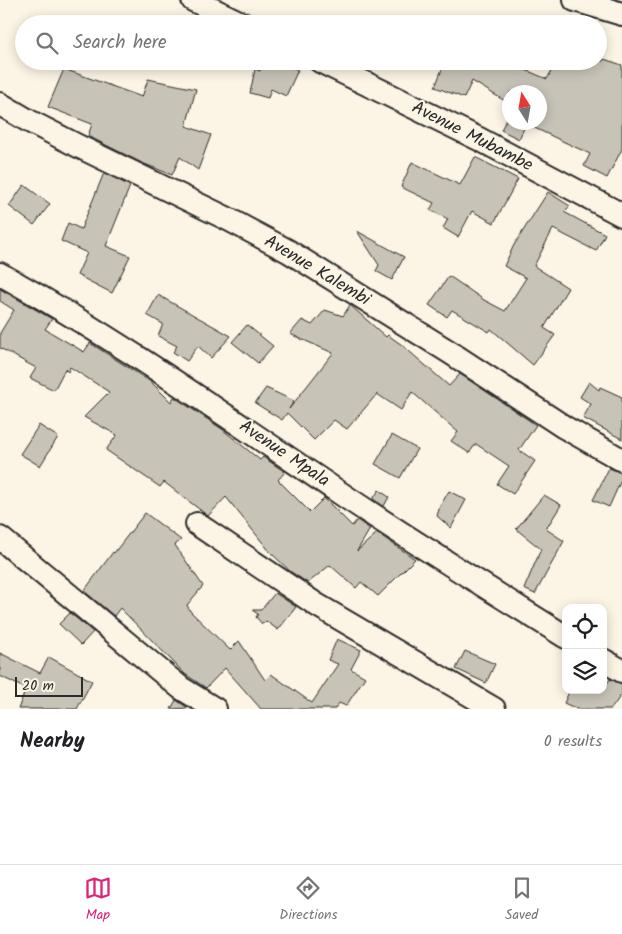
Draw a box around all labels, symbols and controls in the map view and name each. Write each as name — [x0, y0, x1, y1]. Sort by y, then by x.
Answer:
search box — [15, 15, 607, 70]
text: Search here — [73, 28, 167, 58]
icon: search — [33, 29, 61, 57]
north arrow — [502, 85, 547, 130]
street label: Avenue Mubambe — [406, 94, 538, 180]
street label: Avenue Kalembi — [258, 228, 376, 315]
street label: Avenue Mpala — [233, 413, 335, 495]
map controls — [562, 604, 607, 694]
button: locate — [562, 604, 607, 649]
button: layers — [562, 649, 607, 694]
scale bar — [15, 674, 82, 697]
text: 20 m — [22, 675, 54, 697]
text: Nearby — [20, 725, 85, 758]
text: 0 results — [544, 729, 602, 754]
tab: Map — [84, 874, 112, 926]
tab: Directions — [279, 874, 337, 926]
tab: Saved — [505, 874, 538, 926]

